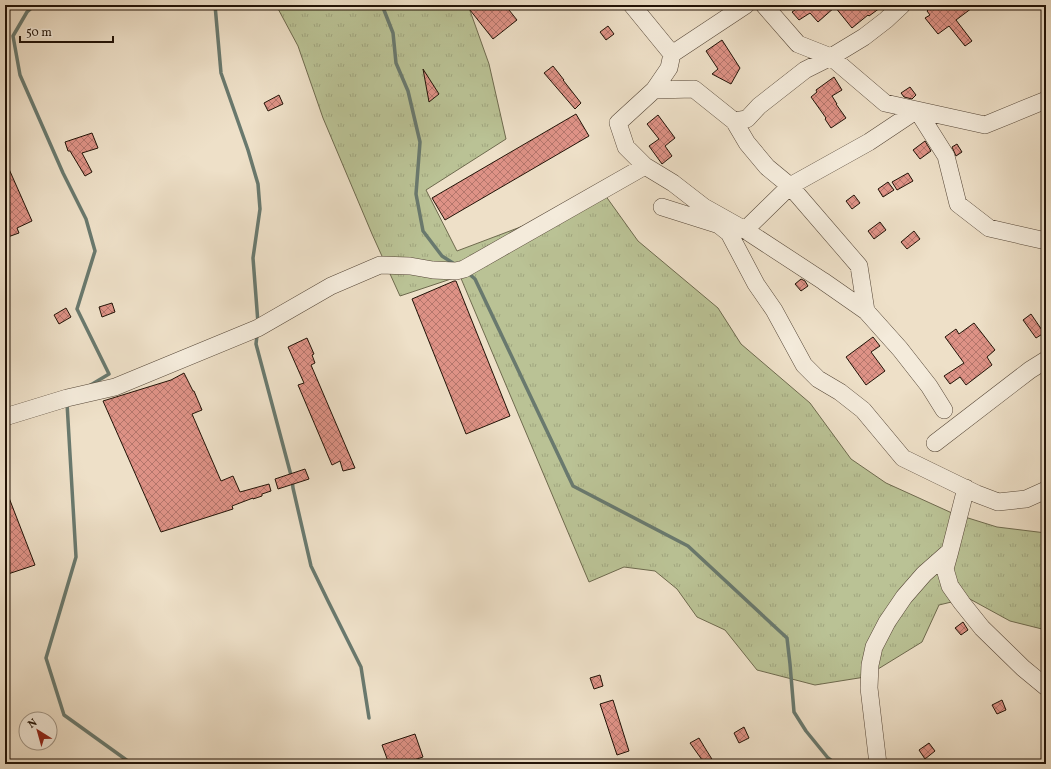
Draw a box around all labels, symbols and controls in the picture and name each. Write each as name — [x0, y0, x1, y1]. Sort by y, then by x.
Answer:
scale bar — [20, 18, 113, 44]
text: 50 m — [26, 25, 52, 41]
north arrow — [18, 711, 58, 751]
text: N — [25, 716, 41, 733]

